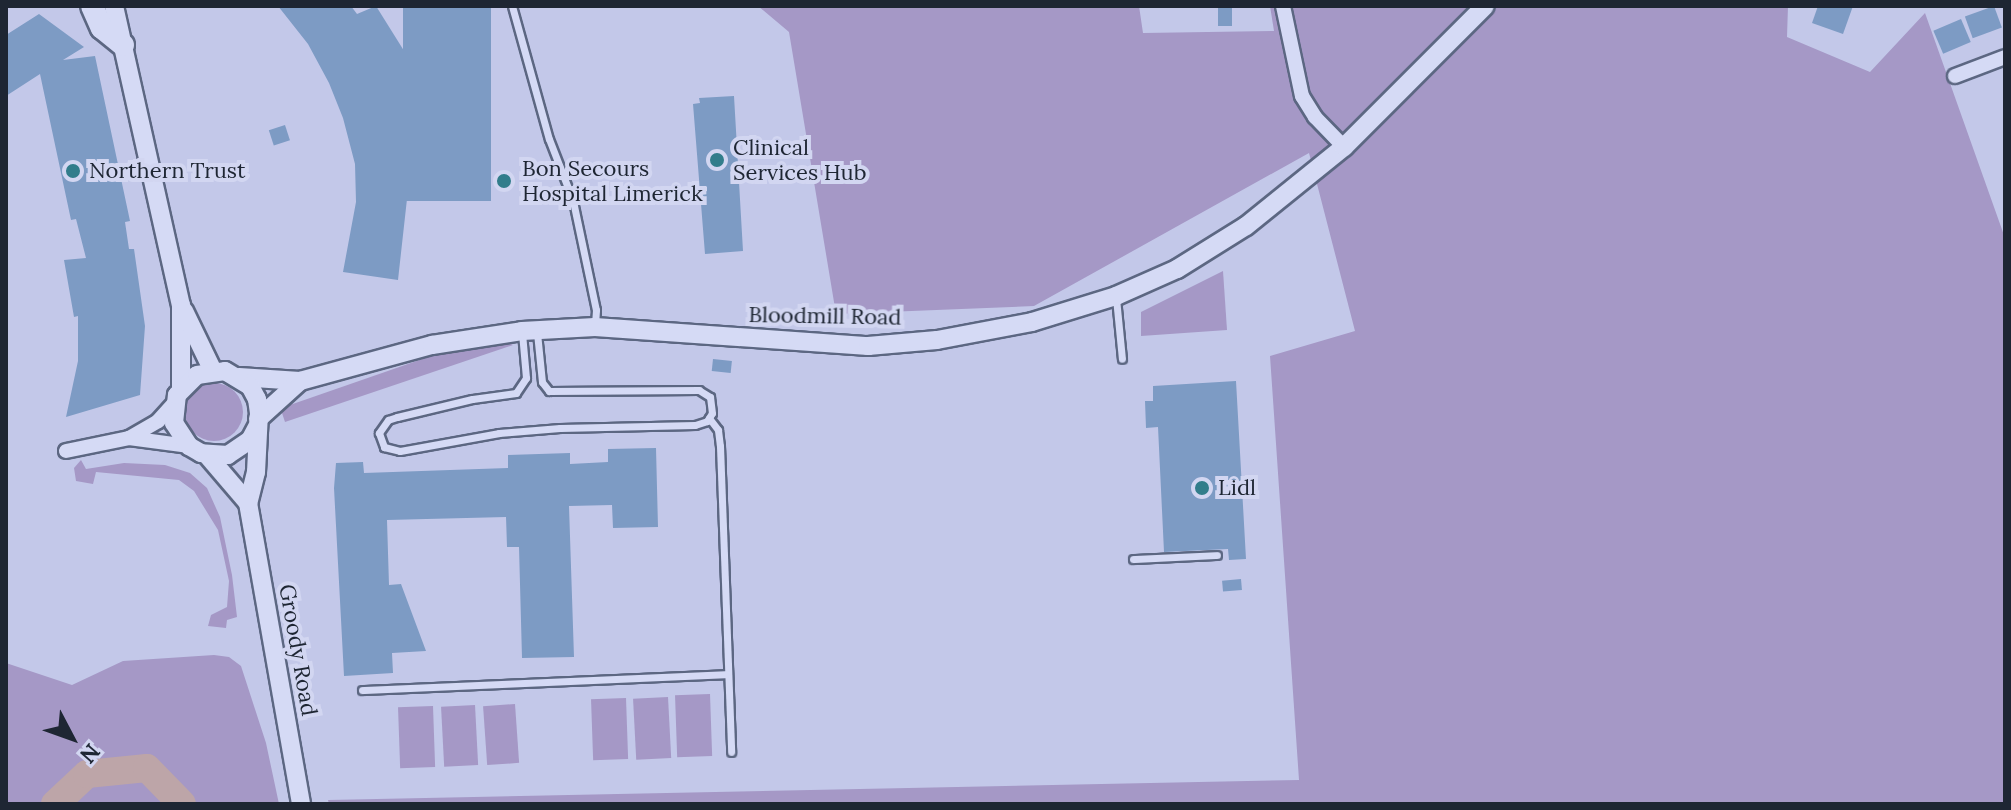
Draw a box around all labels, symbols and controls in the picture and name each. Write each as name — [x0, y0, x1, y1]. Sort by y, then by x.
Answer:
place label: Clinical Services Hub — [733, 134, 867, 186]
marker: Clinical Services Hub — [708, 151, 726, 169]
place label: Bon Secours Hospital Limerick — [522, 155, 703, 206]
place label: Northern Trust — [89, 158, 245, 184]
marker: Northern Trust — [64, 162, 82, 180]
marker: Bon Secours Hospital Limerick — [493, 170, 515, 192]
street label: Bloodmill Road — [748, 301, 902, 331]
place label: Lidl — [1218, 475, 1256, 501]
marker: Lidl — [1193, 479, 1211, 497]
street label: Groody Road — [273, 582, 323, 718]
north arrow — [32, 698, 112, 778]
text: N — [74, 738, 106, 769]

